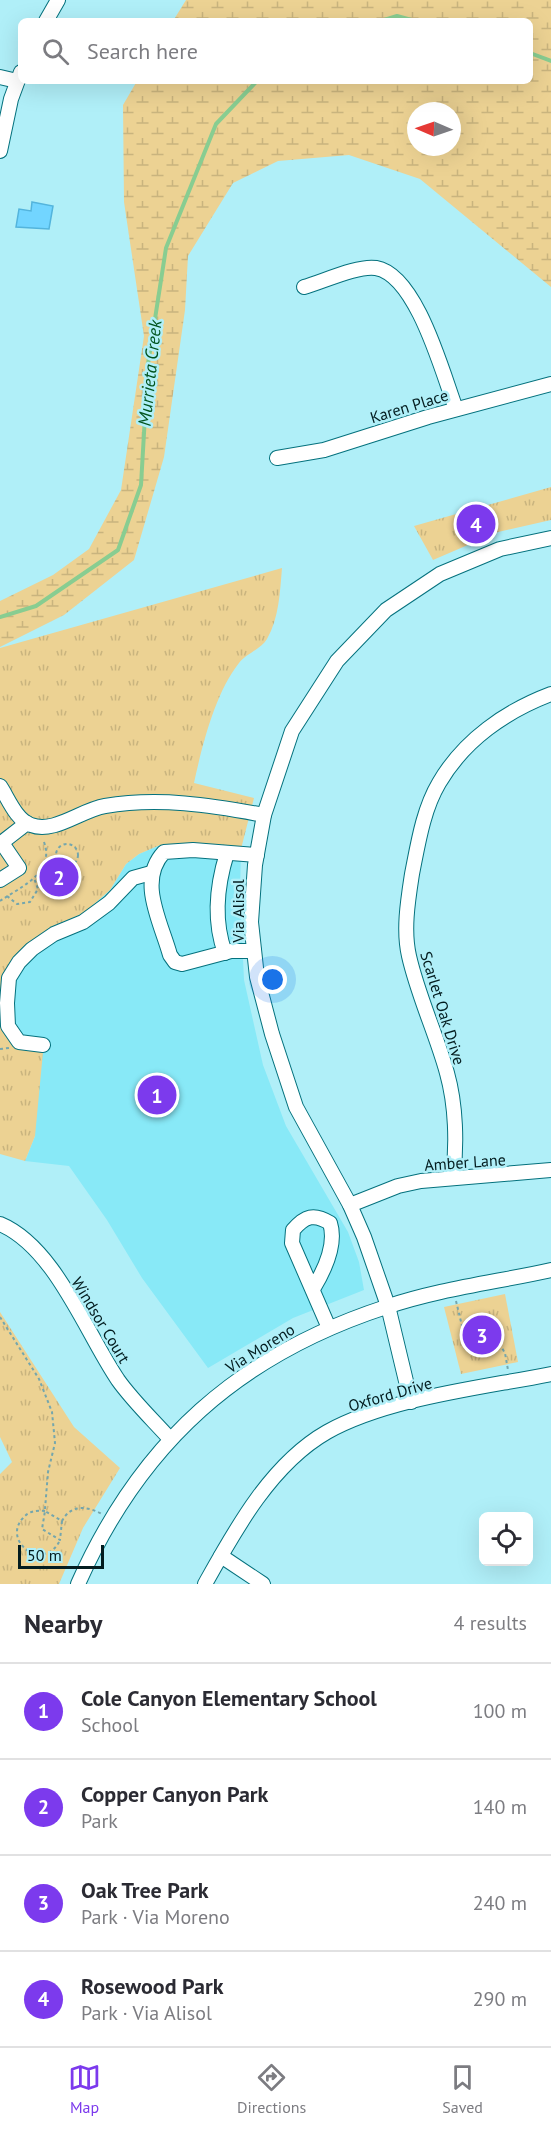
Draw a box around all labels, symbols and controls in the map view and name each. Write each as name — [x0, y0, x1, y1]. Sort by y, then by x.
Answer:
search box — [18, 18, 533, 84]
icon: search — [39, 35, 72, 68]
text: Search here — [87, 37, 198, 65]
north arrow — [407, 102, 461, 156]
water label: Murrieta Creek — [132, 318, 167, 427]
street label: Karen Place — [368, 385, 450, 427]
pin: 4 — [456, 502, 496, 546]
pin: 2 — [40, 854, 78, 900]
street label: Via Alisol — [228, 879, 248, 944]
street label: Scarlet Oak Drive — [416, 949, 470, 1067]
your location — [258, 965, 287, 994]
pin: 1 — [138, 1072, 176, 1118]
street label: Amber Lane — [424, 1149, 506, 1175]
street label: Windsor Court — [67, 1273, 135, 1367]
pin: 3 — [462, 1312, 502, 1358]
street label: Via Moreno — [221, 1319, 298, 1378]
street label: Oxford Drive — [346, 1372, 434, 1416]
map controls — [479, 1512, 533, 1566]
button: locate — [479, 1512, 533, 1566]
scale bar — [18, 1542, 104, 1570]
text: 50 m — [27, 1545, 62, 1565]
text: Nearby — [24, 1607, 102, 1640]
text: 4 results — [454, 1610, 527, 1636]
text: Cole Canyon Elementary School — [81, 1684, 377, 1712]
text: 1 — [38, 1698, 49, 1724]
text: 100 m — [473, 1698, 527, 1724]
text: School — [81, 1712, 139, 1738]
text: Copper Canyon Park — [81, 1780, 268, 1808]
text: 2 — [38, 1794, 49, 1820]
text: 140 m — [473, 1794, 527, 1820]
text: Park — [81, 1808, 118, 1834]
text: Oak Tree Park — [81, 1876, 209, 1904]
text: 3 — [38, 1890, 49, 1916]
text: 240 m — [473, 1890, 527, 1916]
text: Park · Via Moreno — [81, 1904, 230, 1930]
text: Rosewood Park — [81, 1972, 223, 2000]
text: 4 — [38, 1986, 49, 2012]
text: 290 m — [473, 1986, 527, 2012]
text: Park · Via Alisol — [81, 2000, 212, 2026]
tab: Map — [68, 2061, 101, 2117]
tab: Directions — [237, 2061, 306, 2117]
tab: Saved — [442, 2061, 483, 2117]

